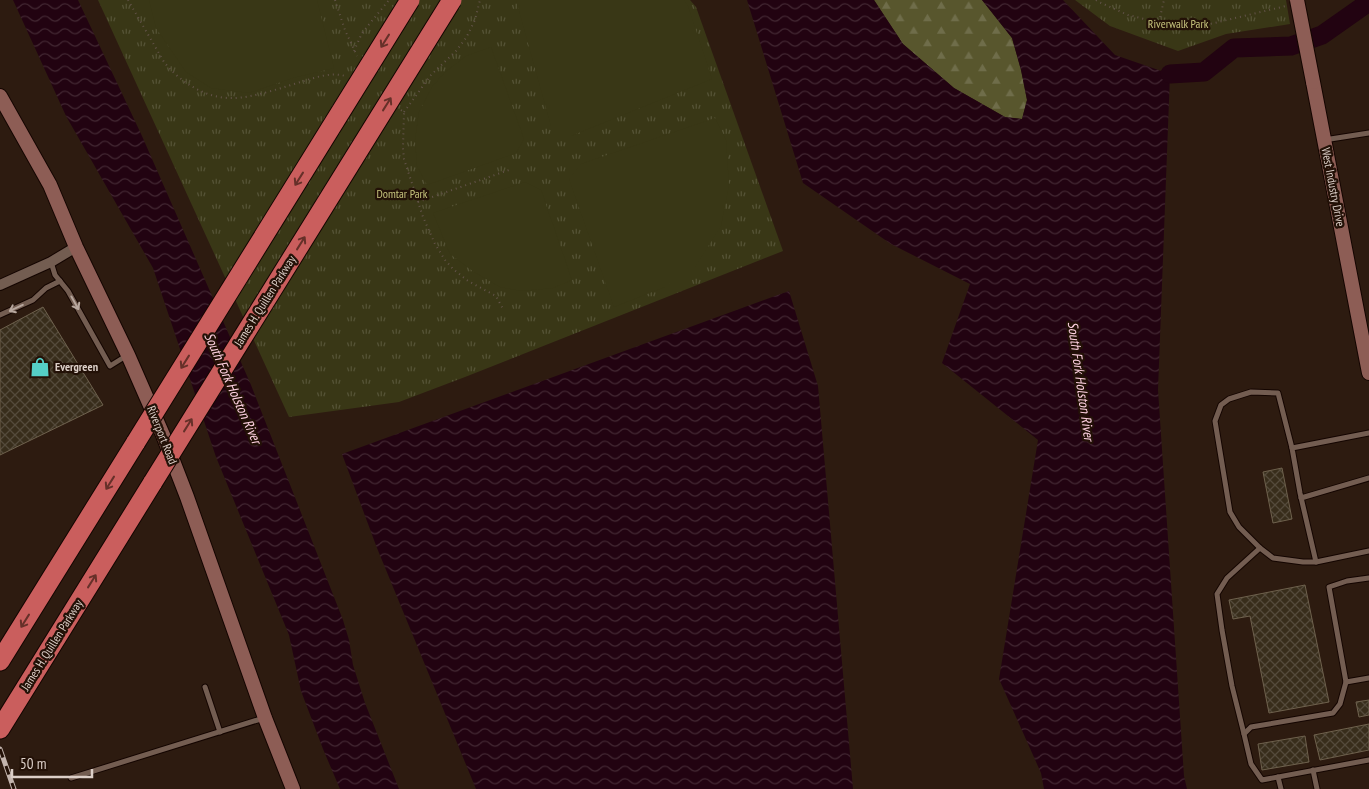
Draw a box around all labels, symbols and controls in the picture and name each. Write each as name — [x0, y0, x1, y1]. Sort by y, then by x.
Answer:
park label: Riverwalk Park — [1148, 16, 1209, 31]
one-way arrow — [379, 34, 389, 48]
one-way arrow — [382, 98, 392, 112]
street label: West Industry Drive — [1318, 146, 1349, 228]
one-way arrow — [293, 172, 303, 186]
park label: Domtar Park — [376, 186, 428, 201]
one-way arrow — [297, 236, 307, 250]
street label: James H. Quillen Parkway — [230, 252, 299, 350]
one-way arrow — [70, 296, 80, 311]
one-way arrow — [9, 303, 24, 313]
water label: South Fork Holston River — [1064, 320, 1099, 444]
water label: South Fork Holston River — [200, 329, 267, 448]
one-way arrow — [180, 355, 190, 369]
shop icon: Evergreen — [29, 356, 51, 378]
place label: Evergreen — [55, 359, 98, 374]
street label: Riverport Road — [144, 403, 181, 466]
one-way arrow — [184, 419, 194, 433]
one-way arrow — [105, 476, 115, 490]
one-way arrow — [87, 574, 97, 588]
street label: James H. Quillen Parkway — [17, 596, 86, 694]
one-way arrow — [19, 614, 29, 628]
scale bar — [12, 746, 92, 778]
text: 50 m — [20, 754, 46, 773]

